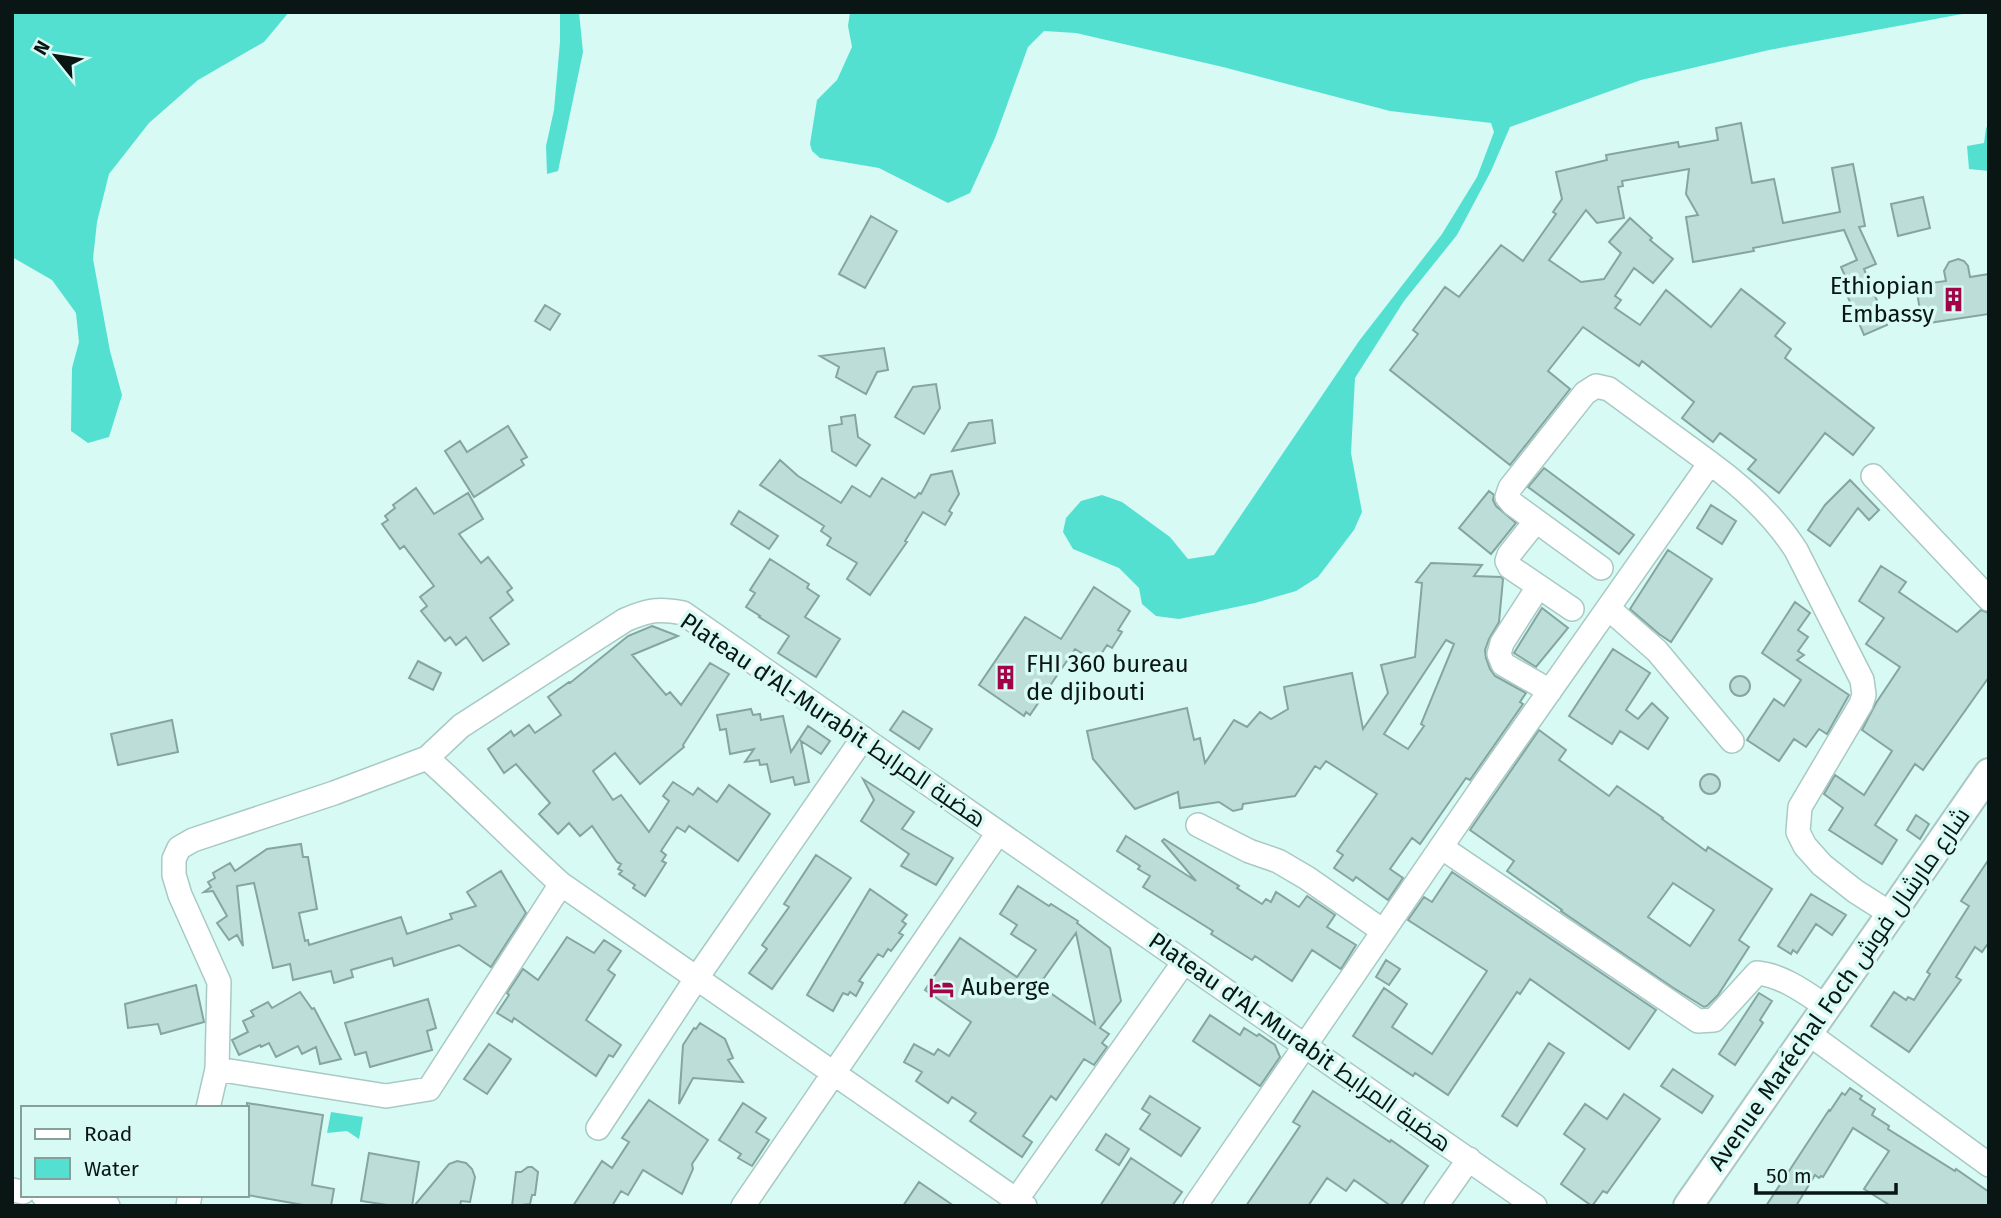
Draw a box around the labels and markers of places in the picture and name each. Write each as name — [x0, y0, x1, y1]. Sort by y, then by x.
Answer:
place label: Ethiopian Embassy — [1830, 272, 1934, 328]
building icon: Ethiopian Embassy — [1940, 286, 1968, 314]
place label: FHI 360 bureau de djibouti — [1026, 650, 1189, 706]
building icon: FHI 360 bureau de djibouti — [992, 664, 1020, 692]
hotel icon: Auberge — [927, 973, 955, 1001]
place label: Auberge — [961, 973, 1050, 1001]

